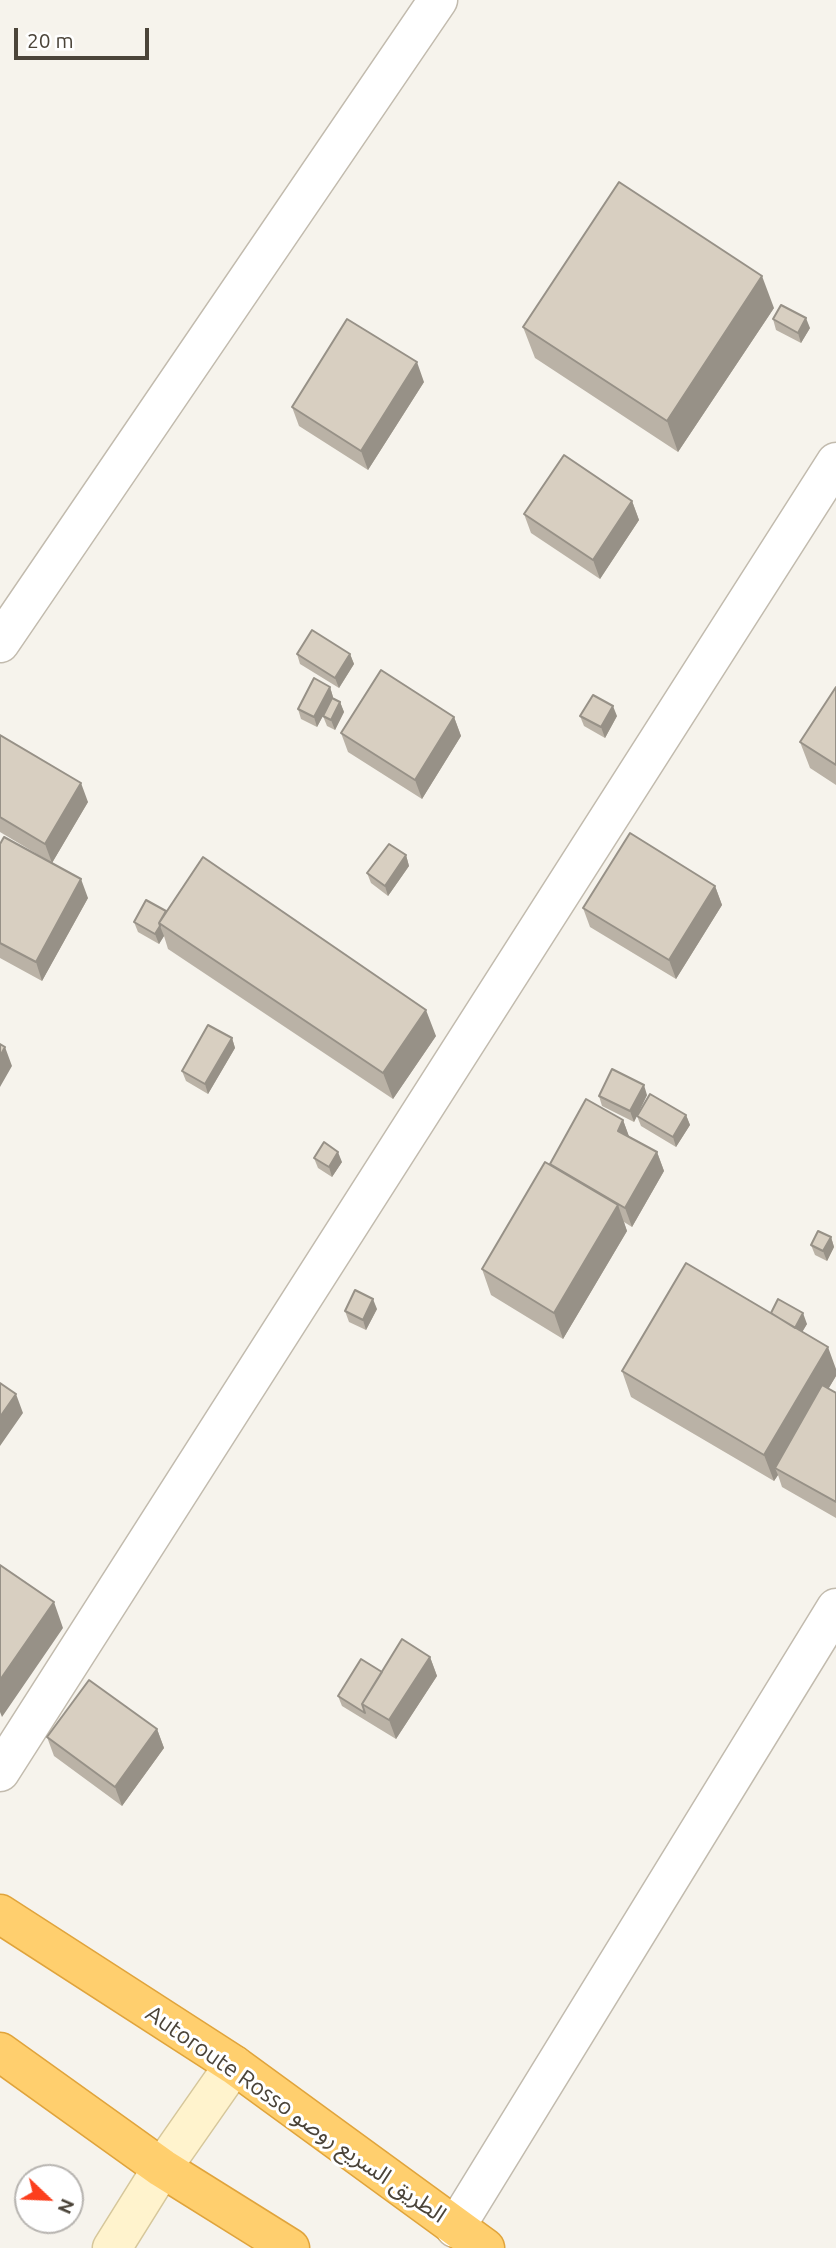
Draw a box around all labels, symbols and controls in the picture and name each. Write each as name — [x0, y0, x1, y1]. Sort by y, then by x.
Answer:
scale bar — [18, 14, 152, 58]
text: 20 m — [27, 28, 74, 52]
street label: Autoroute Rosso الطريق السريع روصو — [141, 1999, 451, 2229]
north arrow — [14, 2164, 84, 2234]
text: N — [54, 2196, 79, 2217]

